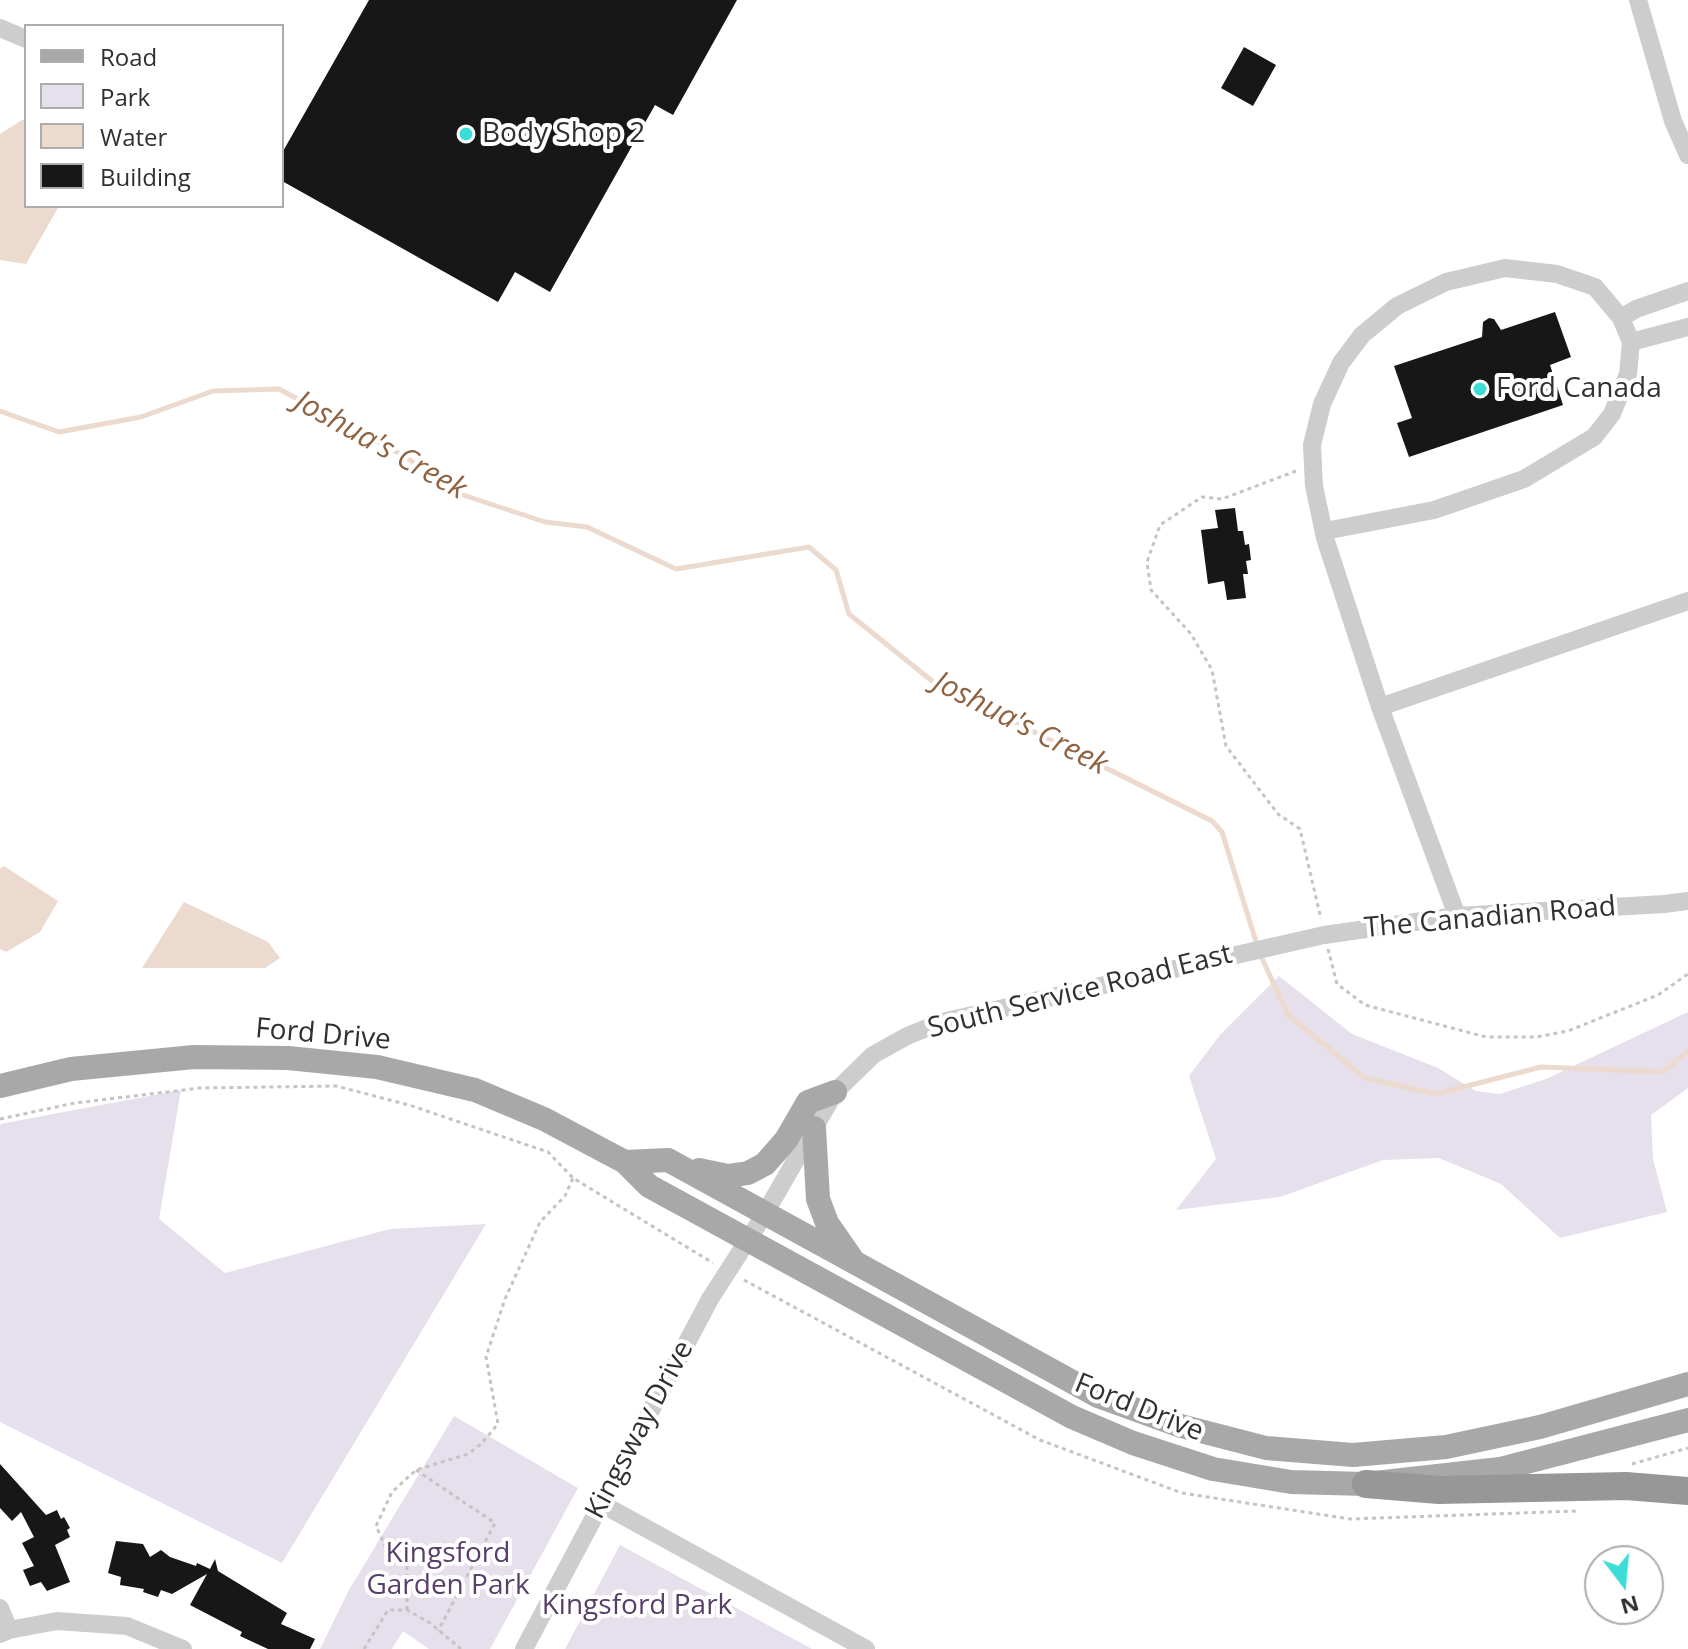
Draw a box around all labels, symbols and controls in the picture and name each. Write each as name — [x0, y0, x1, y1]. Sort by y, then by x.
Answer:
legend — [24, 24, 284, 208]
text: Road — [100, 40, 157, 73]
text: Park — [100, 80, 150, 113]
place label: Body Shop 2 — [482, 117, 645, 151]
text: Water — [100, 120, 167, 153]
marker: Body Shop 2 — [457, 125, 475, 143]
text: Building — [100, 160, 191, 193]
place label: Ford Canada — [1496, 372, 1662, 406]
marker: Ford Canada — [1471, 380, 1489, 398]
water label: Joshua's Creek — [288, 384, 472, 508]
water label: Joshua's Creek — [927, 665, 1113, 783]
street label: The Canadian Road — [1363, 890, 1617, 946]
street label: South Service Road East — [924, 938, 1236, 1046]
street label: Ford Drive — [254, 1012, 392, 1058]
street label: Kingsway Drive — [579, 1335, 701, 1525]
street label: Ford Drive — [1070, 1367, 1208, 1449]
park label: Kingsford Garden Park — [366, 1537, 530, 1603]
north arrow — [1584, 1545, 1664, 1625]
park label: Kingsford Park — [542, 1589, 732, 1623]
text: N — [1617, 1589, 1643, 1623]

